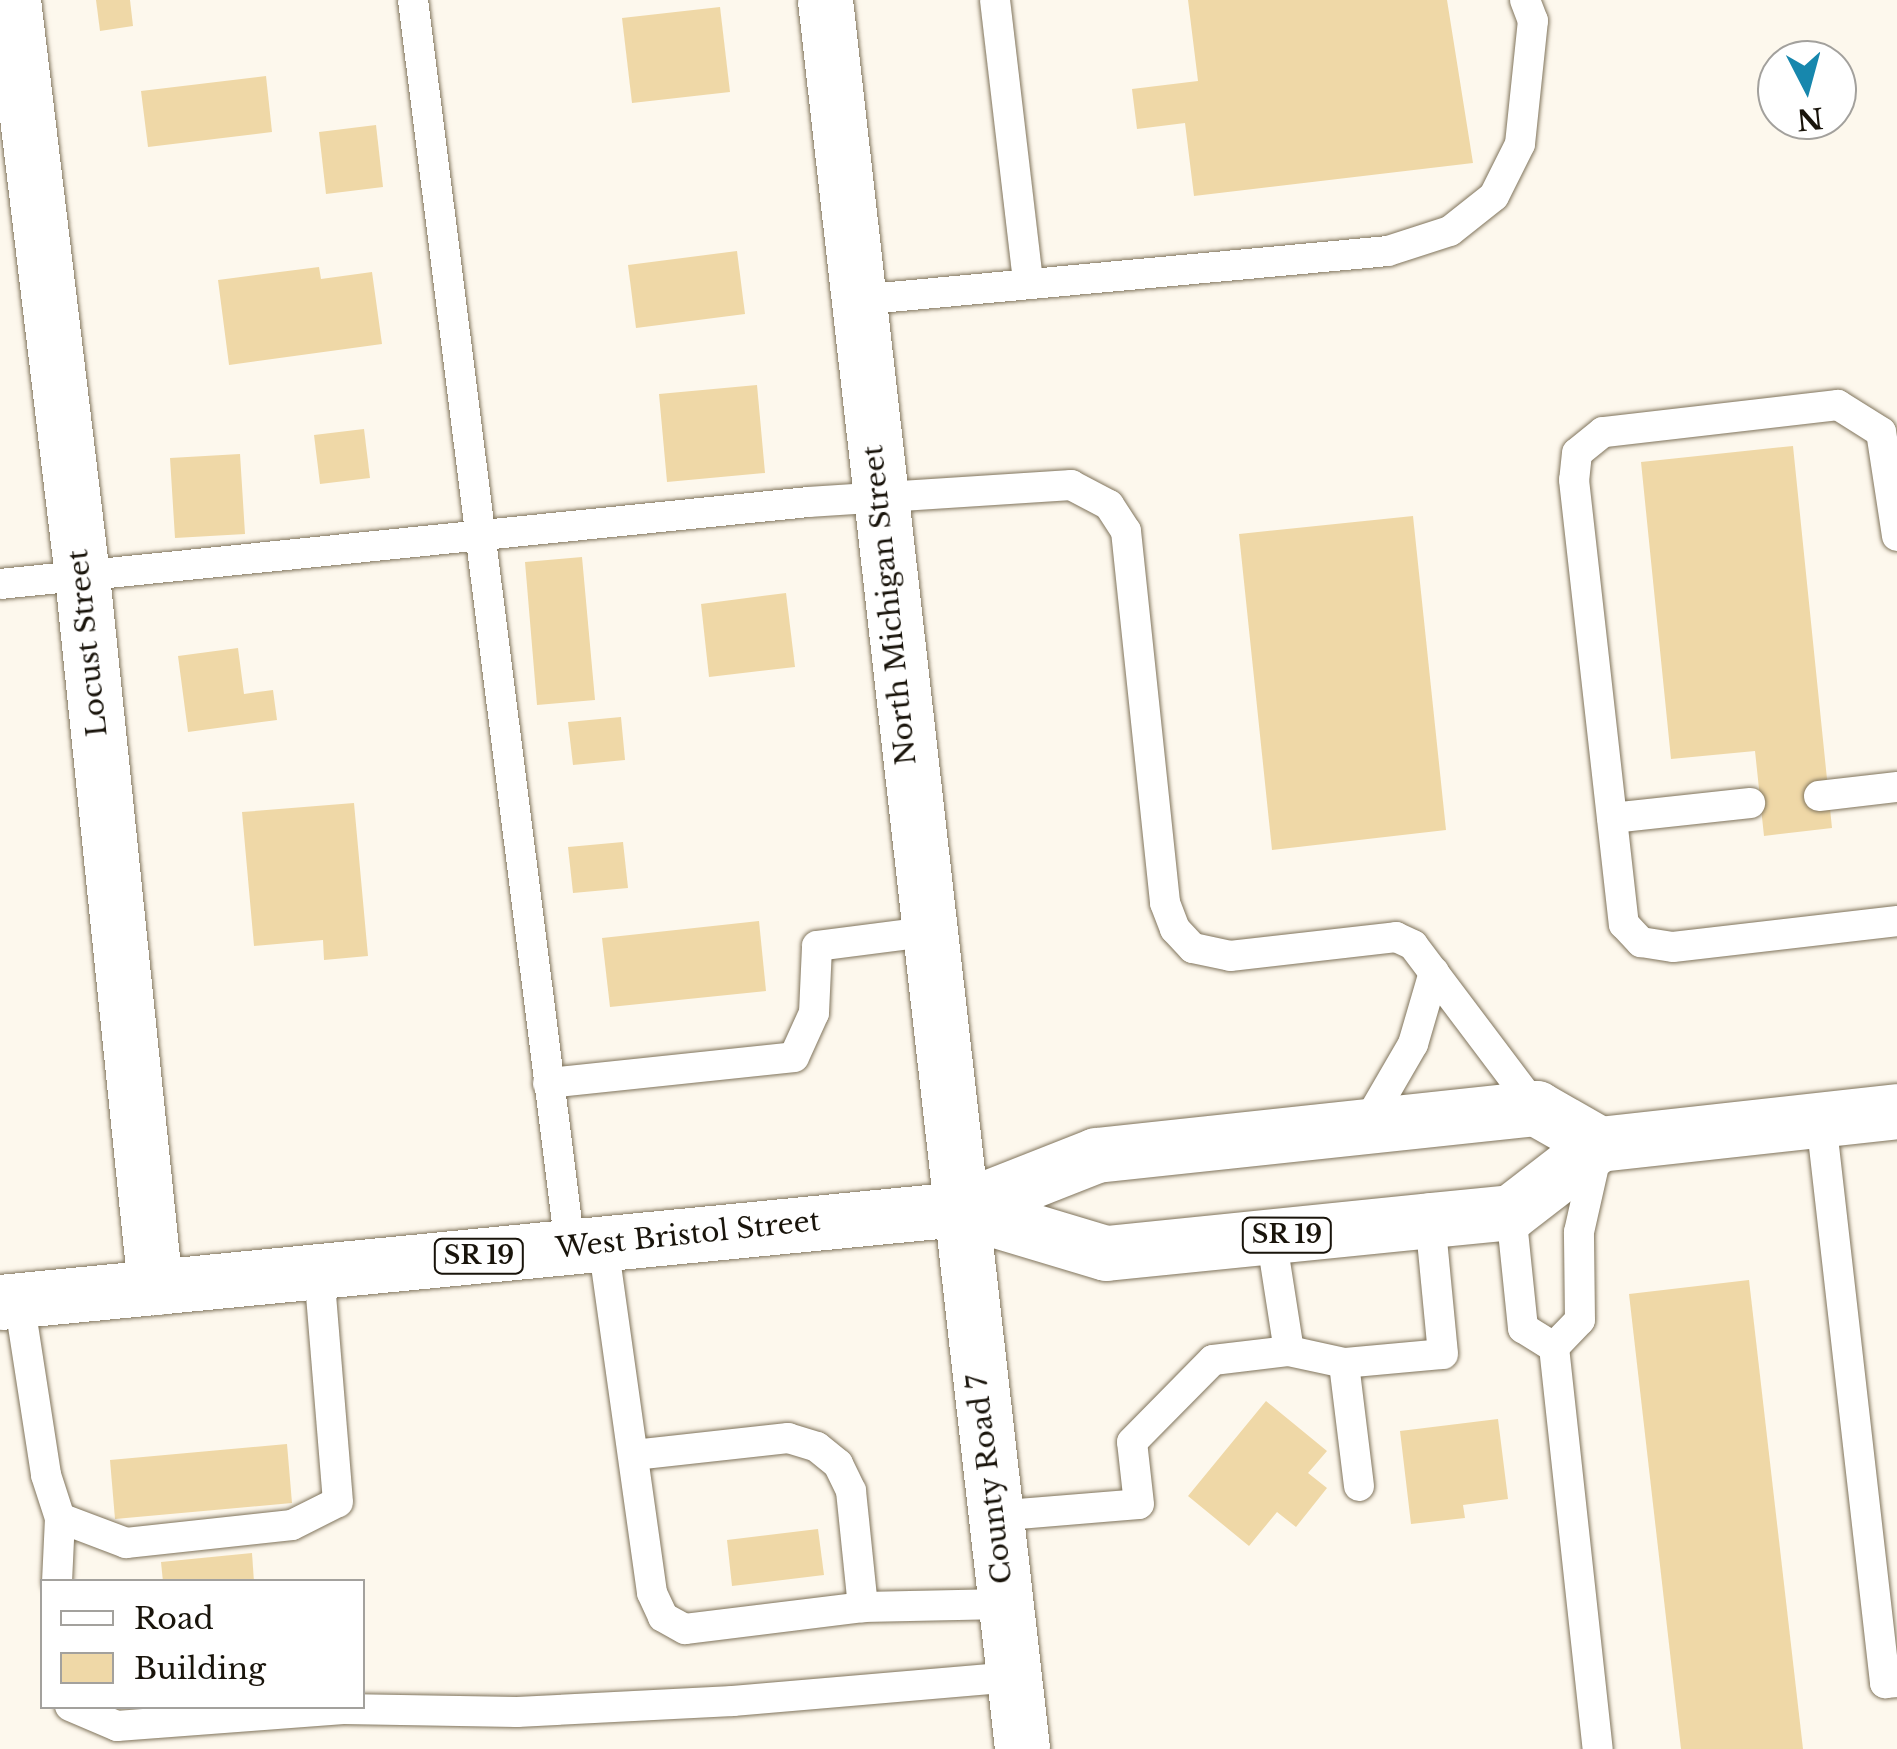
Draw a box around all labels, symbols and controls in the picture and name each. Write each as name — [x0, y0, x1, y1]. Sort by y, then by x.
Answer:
north arrow — [1757, 40, 1857, 140]
text: N — [1795, 100, 1825, 137]
street label: North Michigan Street — [856, 443, 924, 767]
street label: Locust Street — [61, 548, 115, 738]
street label: West Bristol Street — [554, 1204, 822, 1266]
road number: SR 19 — [1240, 1215, 1334, 1255]
road number: SR 19 — [432, 1236, 526, 1276]
street label: County Road 7 — [960, 1372, 1020, 1586]
legend — [40, 1579, 365, 1709]
text: Road — [134, 1600, 214, 1637]
text: Building — [134, 1650, 266, 1687]

